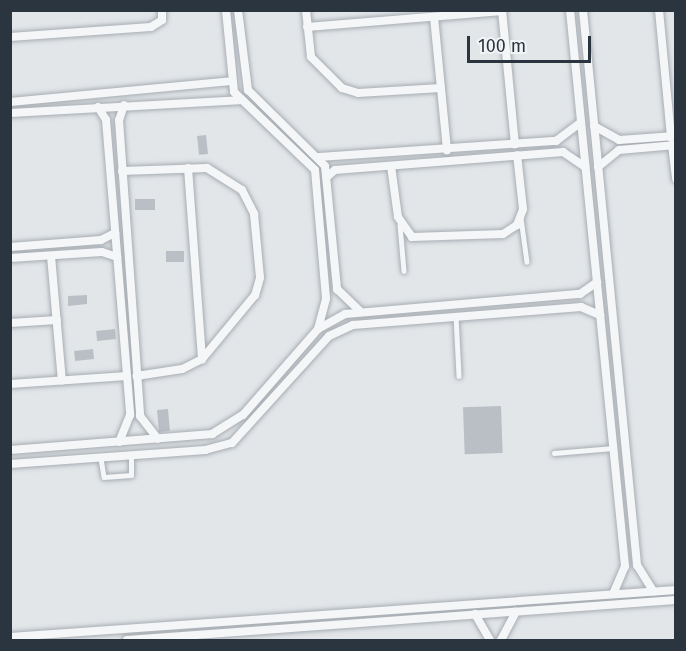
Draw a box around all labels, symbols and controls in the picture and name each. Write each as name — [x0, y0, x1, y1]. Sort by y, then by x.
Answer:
scale bar — [470, 24, 594, 62]
text: 100 m — [478, 35, 526, 57]

